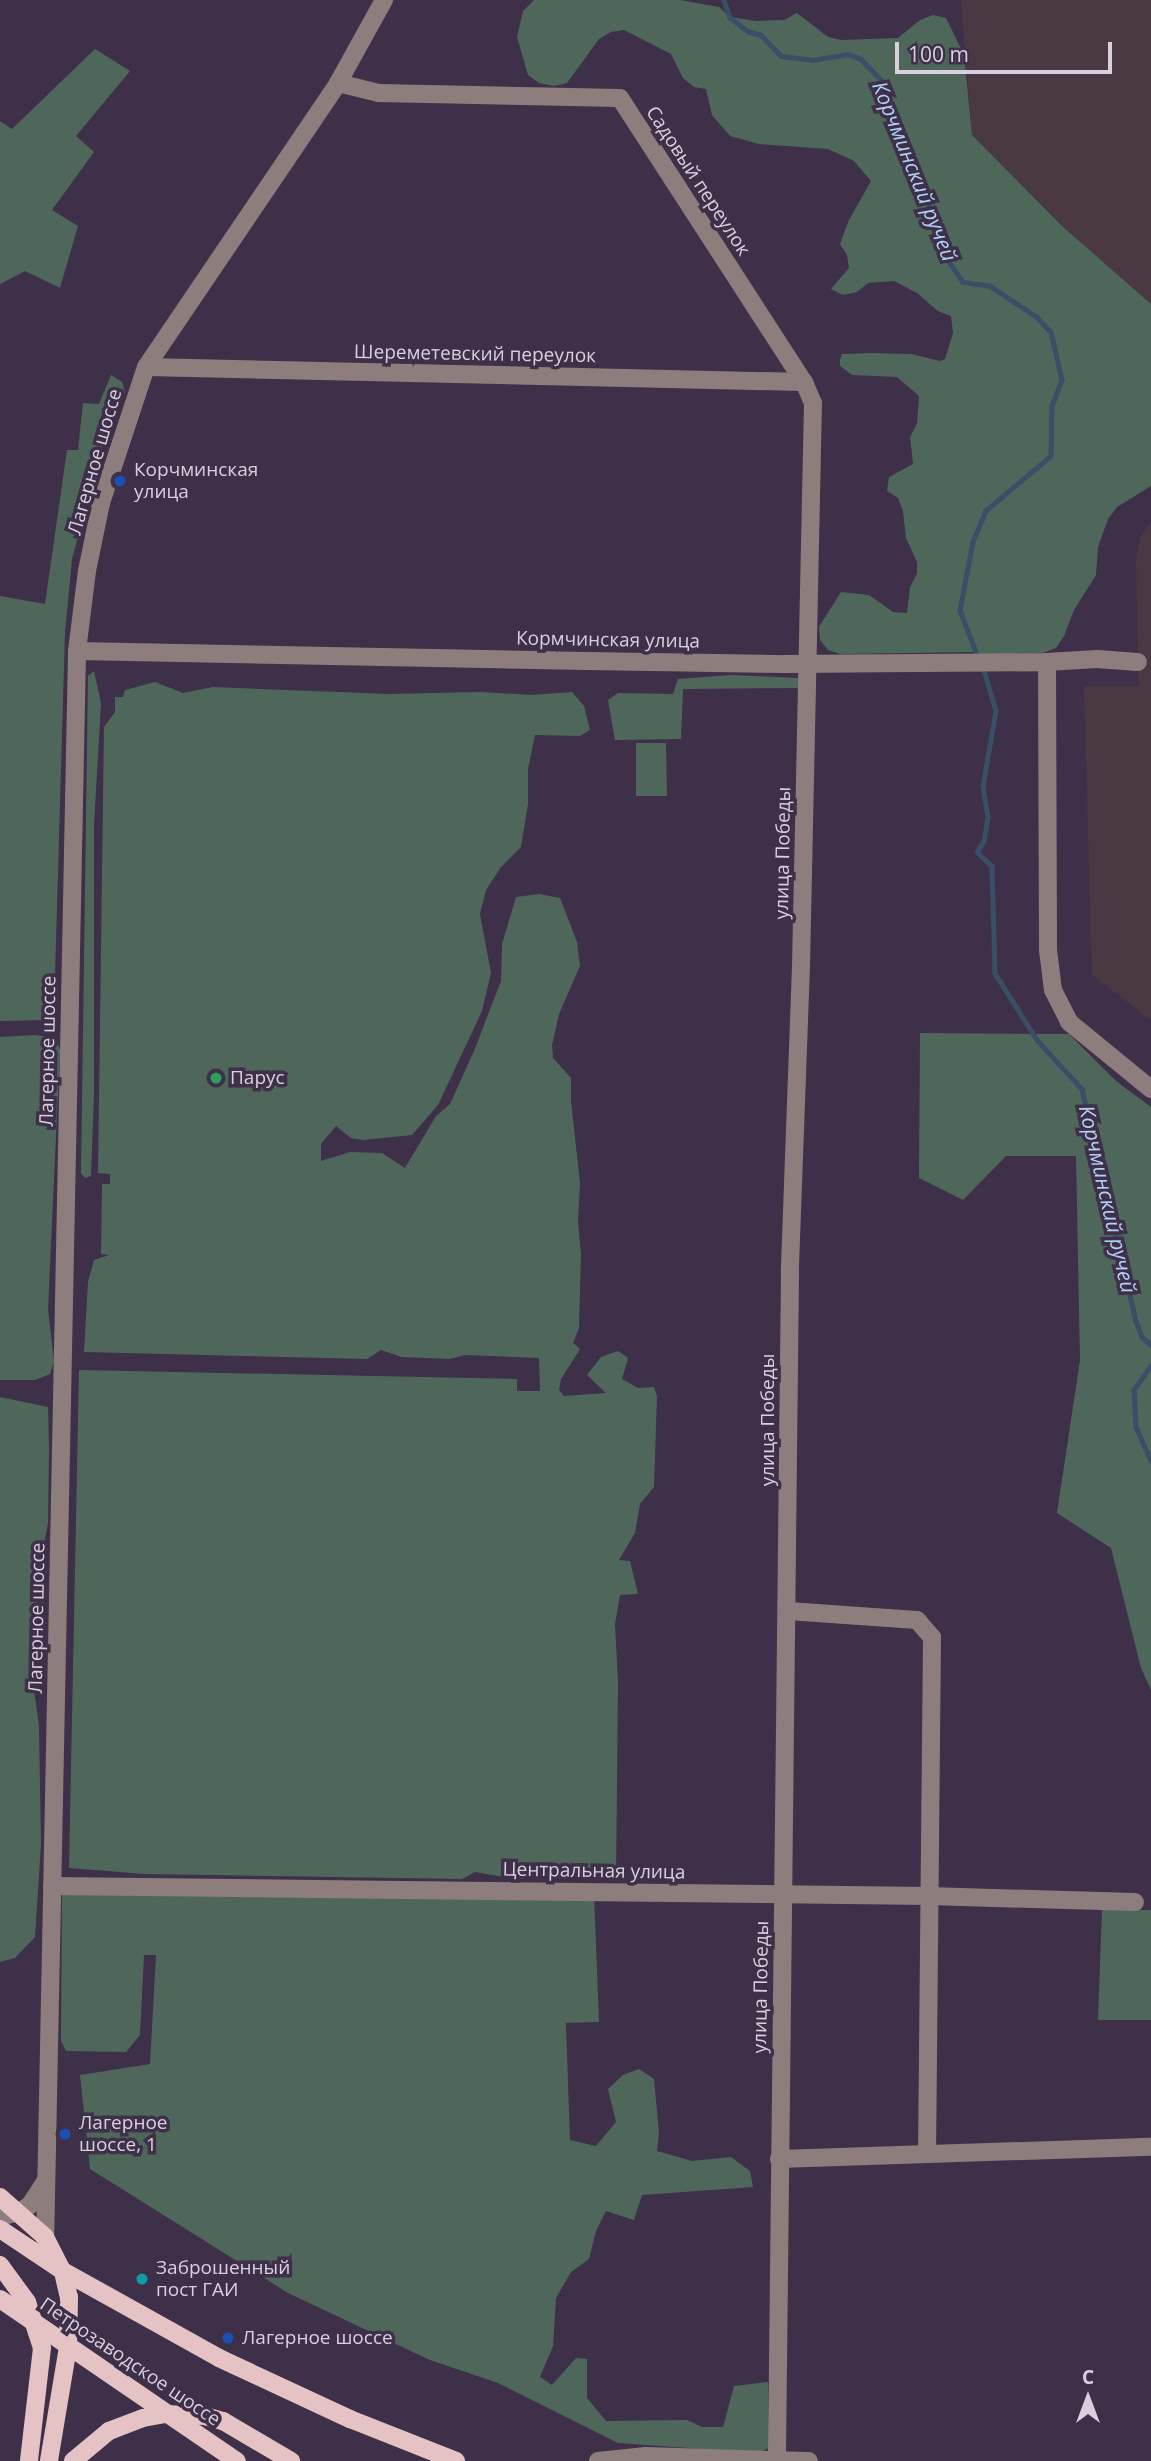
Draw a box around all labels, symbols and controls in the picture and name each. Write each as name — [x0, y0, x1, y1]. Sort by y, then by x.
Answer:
scale bar — [899, 28, 1116, 72]
text: 100 m — [908, 40, 969, 68]
water label: Корчминский ручей — [867, 77, 963, 265]
street label: Садовый переулок — [641, 102, 755, 260]
street label: Шереметевский переулок — [354, 340, 596, 368]
street label: Лагерное шоссе — [63, 386, 127, 538]
place label: Корчминская улица — [134, 459, 258, 503]
marker: Корчминская улица — [112, 473, 128, 489]
street label: Кормчинская улица — [516, 627, 700, 653]
street label: улица Победы — [770, 787, 796, 919]
street label: Лагерное шоссе — [35, 975, 61, 1127]
place label: Парус — [230, 1067, 285, 1089]
marker: Парус — [208, 1070, 224, 1086]
water label: Корчминский ручей — [1074, 1103, 1142, 1295]
street label: улица Победы — [757, 1354, 779, 1486]
street label: Лагерное шоссе — [24, 1542, 50, 1694]
street label: Центральная улица — [502, 1858, 686, 1884]
street label: улица Победы — [748, 1921, 774, 2053]
place label: Лагерное шоссе, 1 — [79, 2112, 168, 2156]
marker: Лагерное шоссе, 1 — [57, 2126, 73, 2142]
place label: Заброшенный пост ГАИ — [156, 2257, 290, 2301]
marker: Заброшенный пост ГАИ — [134, 2271, 150, 2287]
street label: Петрозаводское шоссе — [35, 2293, 225, 2431]
place label: Лагерное шоссе — [242, 2327, 393, 2349]
marker: Лагерное шоссе — [220, 2330, 236, 2346]
north arrow — [1053, 2363, 1123, 2433]
text: С — [1082, 2364, 1094, 2390]

